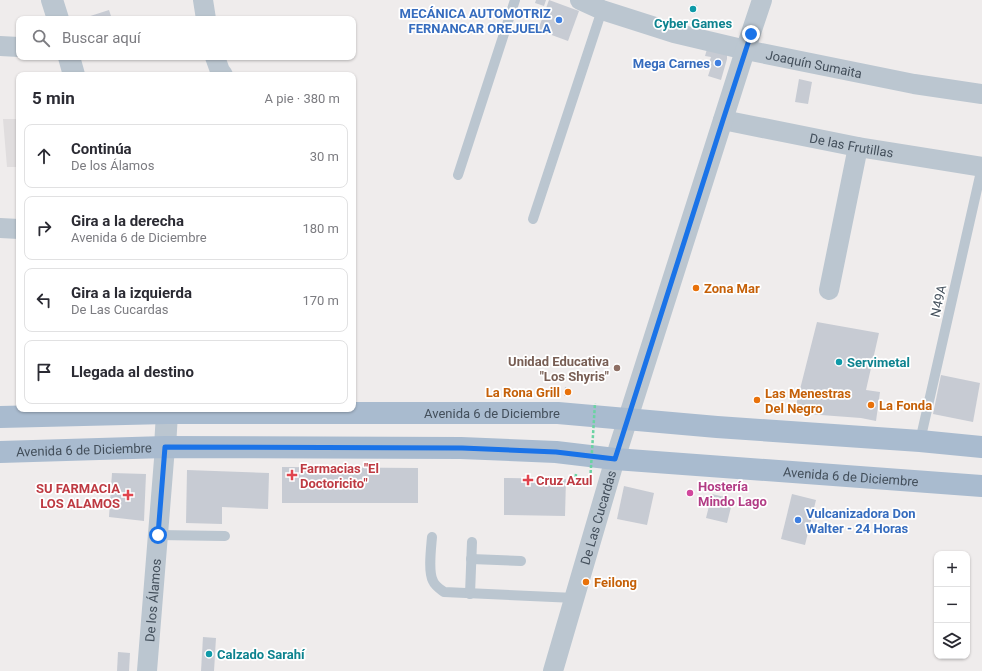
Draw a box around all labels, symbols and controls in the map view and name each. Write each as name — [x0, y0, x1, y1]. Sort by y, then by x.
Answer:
marker: Cyber Games — [688, 4, 698, 14]
place label: MECÁNICA AUTOMOTRIZ FERNANCAR OREJUELA — [400, 6, 551, 36]
marker: MECÁNICA AUTOMOTRIZ FERNANCAR OREJUELA — [554, 15, 564, 25]
search box — [16, 16, 356, 60]
place label: Cyber Games — [654, 16, 732, 31]
route end — [742, 25, 760, 43]
icon: search — [30, 27, 52, 49]
text: Buscar aquí — [62, 29, 141, 47]
street label: Joaquín Sumaita — [764, 47, 863, 81]
place label: Mega Carnes — [633, 56, 710, 71]
marker: Mega Carnes — [713, 58, 723, 68]
text: 5 min — [32, 88, 75, 108]
text: A pie · 380 m — [265, 91, 340, 106]
street label: De las Frutillas — [808, 130, 895, 161]
text: Continúa — [71, 140, 132, 158]
icon: ahead — [33, 145, 55, 167]
text: 30 m — [310, 149, 339, 164]
text: De los Álamos — [71, 158, 154, 173]
text: Gira a la derecha — [71, 212, 184, 230]
icon: right — [33, 217, 55, 239]
text: 180 m — [302, 221, 339, 236]
text: Avenida 6 de Diciembre — [71, 230, 207, 245]
place label: Zona Mar — [704, 281, 760, 296]
marker: Zona Mar — [691, 283, 701, 293]
street label: N49A — [928, 283, 950, 319]
text: Gira a la izquierda — [71, 284, 192, 302]
icon: left — [33, 289, 55, 311]
text: 170 m — [302, 293, 339, 308]
text: De Las Cucardas — [71, 302, 169, 317]
place label: Unidad Educativa "Los Shyris" — [508, 354, 609, 384]
place label: Servimetal — [847, 355, 910, 370]
marker: Servimetal — [834, 357, 844, 367]
icon: arrive — [33, 361, 55, 383]
text: Llegada al destino — [71, 363, 194, 381]
marker: Unidad Educativa "Los Shyris" — [612, 363, 622, 373]
place label: La Rona Grill — [486, 385, 560, 400]
place label: Las Menestras Del Negro — [765, 386, 851, 416]
marker: La Rona Grill — [563, 387, 573, 397]
marker: Las Menestras Del Negro — [752, 395, 762, 405]
place label: La Fonda — [879, 398, 932, 413]
marker: La Fonda — [866, 400, 876, 410]
street label: Avenida 6 de Diciembre — [424, 406, 560, 421]
street label: Avenida 6 de Diciembre — [16, 440, 152, 460]
place label: Farmacias "El Doctoricito" — [300, 461, 379, 491]
street label: Avenida 6 de Diciembre — [782, 464, 919, 489]
street label: De Las Cucardas — [577, 468, 619, 567]
marker: Farmacias "El Doctoricito" — [287, 470, 297, 480]
place label: Cruz Azul — [536, 473, 593, 488]
marker: Cruz Azul — [523, 475, 533, 485]
place label: Hostería Mindo Lago — [698, 479, 767, 509]
place label: SU FARMACIA LOS ALAMOS — [36, 481, 120, 511]
marker: Hostería Mindo Lago — [685, 488, 695, 498]
marker: SU FARMACIA LOS ALAMOS — [123, 490, 133, 500]
place label: Vulcanizadora Don Walter - 24 Horas — [806, 506, 916, 536]
marker: Vulcanizadora Don Walter - 24 Horas — [793, 515, 803, 525]
route start — [149, 526, 167, 544]
map controls — [934, 551, 970, 659]
button: + — [934, 551, 970, 587]
street label: De los Álamos — [142, 558, 164, 642]
place label: Feilong — [594, 575, 637, 590]
marker: Feilong — [581, 577, 591, 587]
button: − — [934, 587, 970, 623]
button: layers — [934, 623, 970, 659]
place label: Calzado Sarahí — [217, 647, 306, 662]
marker: Calzado Sarahí — [204, 649, 214, 659]

